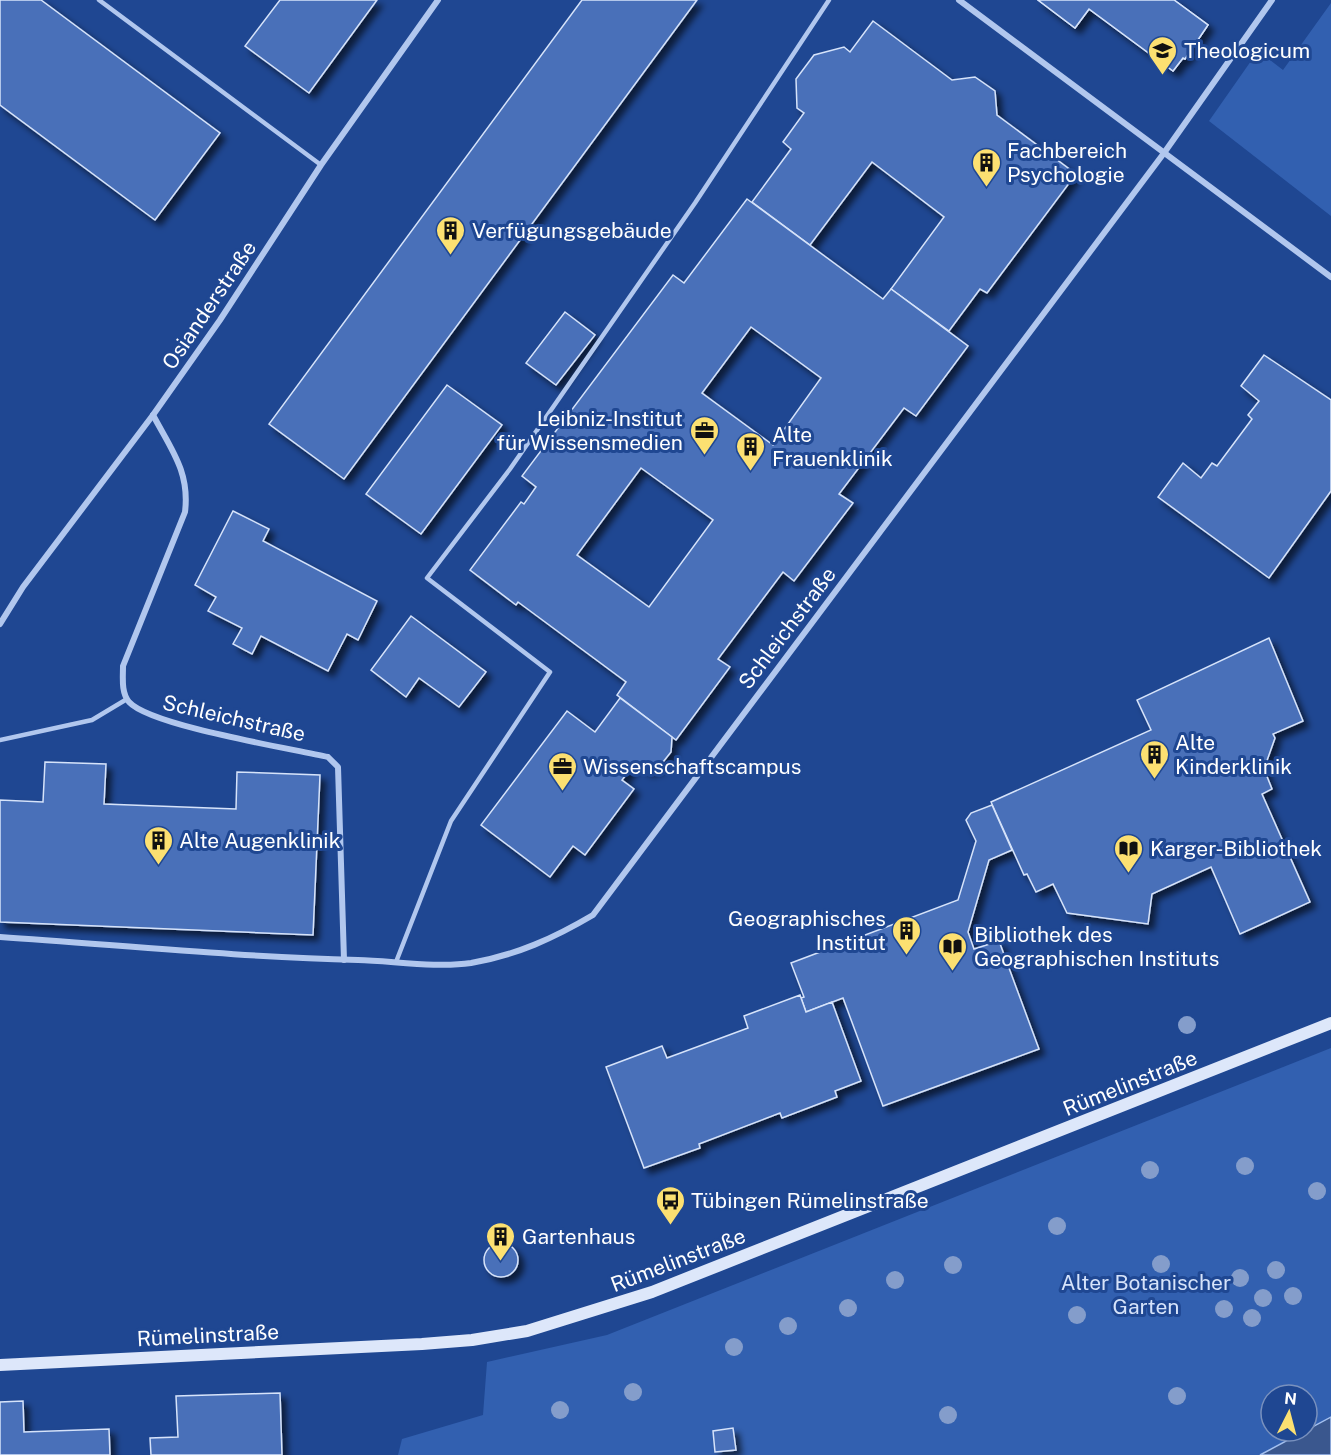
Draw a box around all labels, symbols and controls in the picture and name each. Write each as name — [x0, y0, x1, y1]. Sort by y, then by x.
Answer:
school or university icon: Theologicum — [1147, 34, 1179, 76]
place label: Theologicum — [1184, 38, 1310, 63]
place label: Fachbereich Psychologie — [1007, 138, 1127, 187]
building icon: Fachbereich Psychologie — [970, 146, 1002, 188]
building icon: Verfügungsgebäude — [435, 214, 467, 256]
place label: Verfügungsgebäude — [472, 218, 672, 243]
street label: Osianderstraße — [157, 236, 261, 374]
place label: Leibniz-Institut für Wissensmedien — [497, 406, 683, 455]
office icon: Leibniz-Institut für Wissensmedien — [688, 414, 720, 456]
place label: Alte Frauenklinik — [772, 422, 893, 471]
building icon: Alte Frauenklinik — [735, 430, 767, 472]
street label: Schleichstraße — [733, 562, 841, 694]
street label: Schleichstraße — [160, 689, 308, 747]
place label: Alte Kinderklinik — [1175, 730, 1292, 779]
building icon: Alte Kinderklinik — [1138, 738, 1170, 780]
office icon: Wissenschaftscampus — [546, 750, 578, 792]
place label: Wissenschaftscampus — [583, 754, 801, 779]
building icon: Alte Augenklinik — [142, 824, 174, 866]
place label: Alte Augenklinik — [179, 828, 341, 853]
library icon: Karger-Bibliothek — [1113, 832, 1145, 874]
place label: Karger-Bibliothek — [1150, 836, 1322, 861]
place label: Geographisches Institut — [728, 906, 886, 955]
building icon: Geographisches Institut — [891, 914, 923, 956]
place label: Bibliothek des Geographischen Instituts — [974, 922, 1219, 971]
library icon: Bibliothek des Geographischen Instituts — [937, 930, 969, 972]
street label: Rümelinstraße — [1059, 1045, 1201, 1121]
bus stop icon: Tübingen Rümelinstraße — [654, 1184, 686, 1226]
place label: Tübingen Rümelinstraße — [691, 1188, 929, 1213]
building icon: Gartenhaus — [485, 1220, 517, 1262]
street label: Rümelinstraße — [607, 1223, 749, 1297]
place label: Gartenhaus — [522, 1224, 635, 1249]
park label: Alter Botanischer Garten — [1061, 1270, 1231, 1319]
street label: Rümelinstraße — [136, 1319, 280, 1351]
north arrow — [1259, 1383, 1319, 1443]
text: N — [1283, 1388, 1298, 1409]

